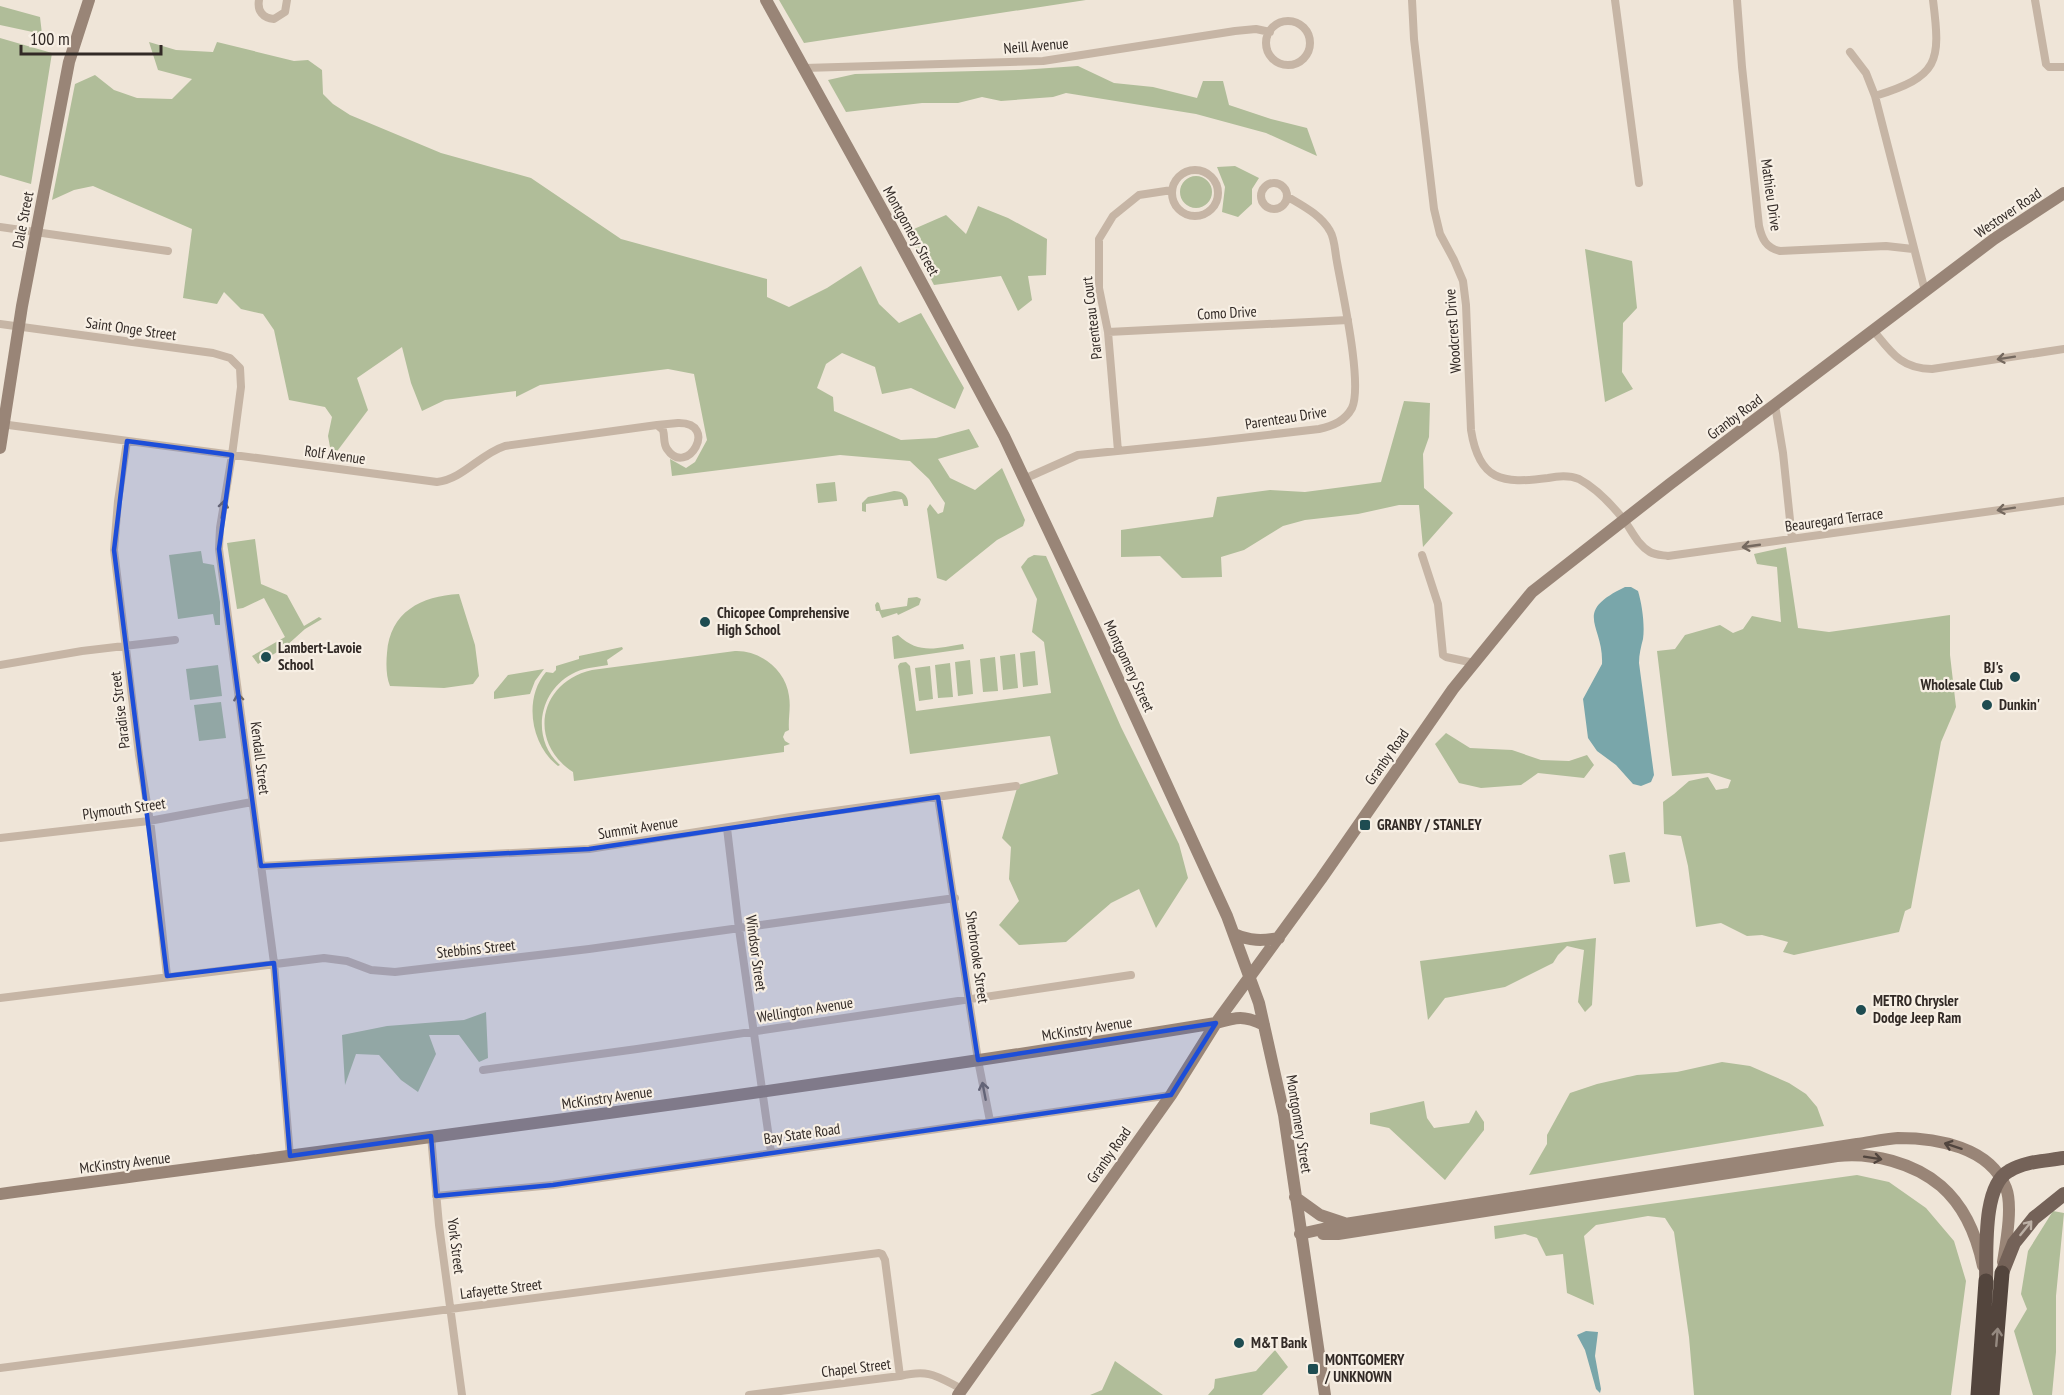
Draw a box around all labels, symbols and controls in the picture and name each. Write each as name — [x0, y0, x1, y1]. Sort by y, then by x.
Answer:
scale bar — [21, 18, 160, 56]
text: 100 m — [30, 27, 70, 50]
street label: Neill Avenue — [1003, 33, 1069, 58]
street label: Mathieu Drive — [1757, 158, 1786, 232]
street label: Montgomery Street — [879, 183, 944, 279]
street label: Westover Road — [1971, 183, 2045, 242]
street label: Dale Street — [8, 190, 37, 250]
street label: Parenteau Court — [1077, 276, 1106, 361]
street label: Woodcrest Drive — [1440, 288, 1465, 374]
street label: Como Drive — [1197, 301, 1257, 324]
street label: Saint Onge Street — [85, 313, 178, 344]
one-way arrow — [1997, 352, 2016, 363]
street label: Granby Road — [1703, 390, 1766, 444]
street label: Parenteau Drive — [1244, 402, 1328, 433]
street label: Rolf Avenue — [303, 441, 367, 468]
one-way arrow — [217, 500, 228, 519]
street label: Beauregard Terrace — [1784, 503, 1884, 536]
one-way arrow — [1997, 504, 2017, 515]
one-way arrow — [1741, 540, 1761, 551]
place label: Chicopee Comprehensive High School — [717, 603, 850, 639]
marker: Chicopee Comprehensive High School — [698, 615, 712, 629]
street label: Montgomery Street — [1100, 617, 1159, 715]
place label: Lambert-Lavoie School — [278, 638, 362, 674]
marker: Lambert-Lavoie School — [259, 650, 273, 664]
place label: BJ's Wholesale Club — [1920, 658, 2003, 694]
street label: Paradise Street — [105, 670, 134, 750]
marker: BJ's Wholesale Club — [2008, 670, 2022, 684]
one-way arrow — [233, 693, 244, 713]
place label: Dunkin' — [1999, 695, 2040, 714]
marker: Dunkin' — [1980, 698, 1994, 712]
street label: Kendall Street — [247, 720, 274, 795]
street label: Granby Road — [1360, 725, 1413, 789]
street label: Plymouth Street — [81, 793, 167, 824]
street label: Summit Avenue — [597, 812, 679, 843]
place label: GRANBY / STANLEY — [1377, 815, 1482, 834]
marker: GRANBY / STANLEY — [1358, 818, 1372, 832]
street label: Sherbrooke Street — [962, 910, 993, 1004]
street label: Windsor Street — [742, 914, 771, 992]
street label: Stebbins Street — [436, 935, 516, 962]
place label: METRO Chrysler Dodge Jeep Ram — [1873, 991, 1961, 1027]
street label: Wellington Avenue — [756, 993, 854, 1026]
marker: METRO Chrysler Dodge Jeep Ram — [1854, 1003, 1868, 1017]
street label: McKinstry Avenue — [1040, 1012, 1134, 1045]
street label: Montgomery Street — [1282, 1073, 1317, 1174]
one-way arrow — [978, 1081, 989, 1101]
street label: McKinstry Avenue — [560, 1082, 653, 1113]
street label: Bay State Road — [762, 1119, 841, 1148]
street label: Granby Road — [1082, 1123, 1135, 1187]
one-way arrow — [1944, 1139, 1963, 1150]
street label: McKinstry Avenue — [78, 1148, 171, 1177]
one-way arrow — [1863, 1152, 1882, 1163]
street label: York Street — [444, 1217, 469, 1275]
one-way arrow — [2019, 1220, 2032, 1236]
street label: Lafayette Street — [459, 1274, 543, 1303]
one-way arrow — [1991, 1327, 2002, 1347]
place label: M&T Bank — [1251, 1333, 1308, 1352]
marker: M&T Bank — [1232, 1336, 1246, 1350]
place label: MONTGOMERY / UNKNOWN — [1324, 1350, 1405, 1386]
street label: Chapel Street — [820, 1354, 892, 1381]
marker: MONTGOMERY / UNKNOWN — [1306, 1362, 1320, 1376]

